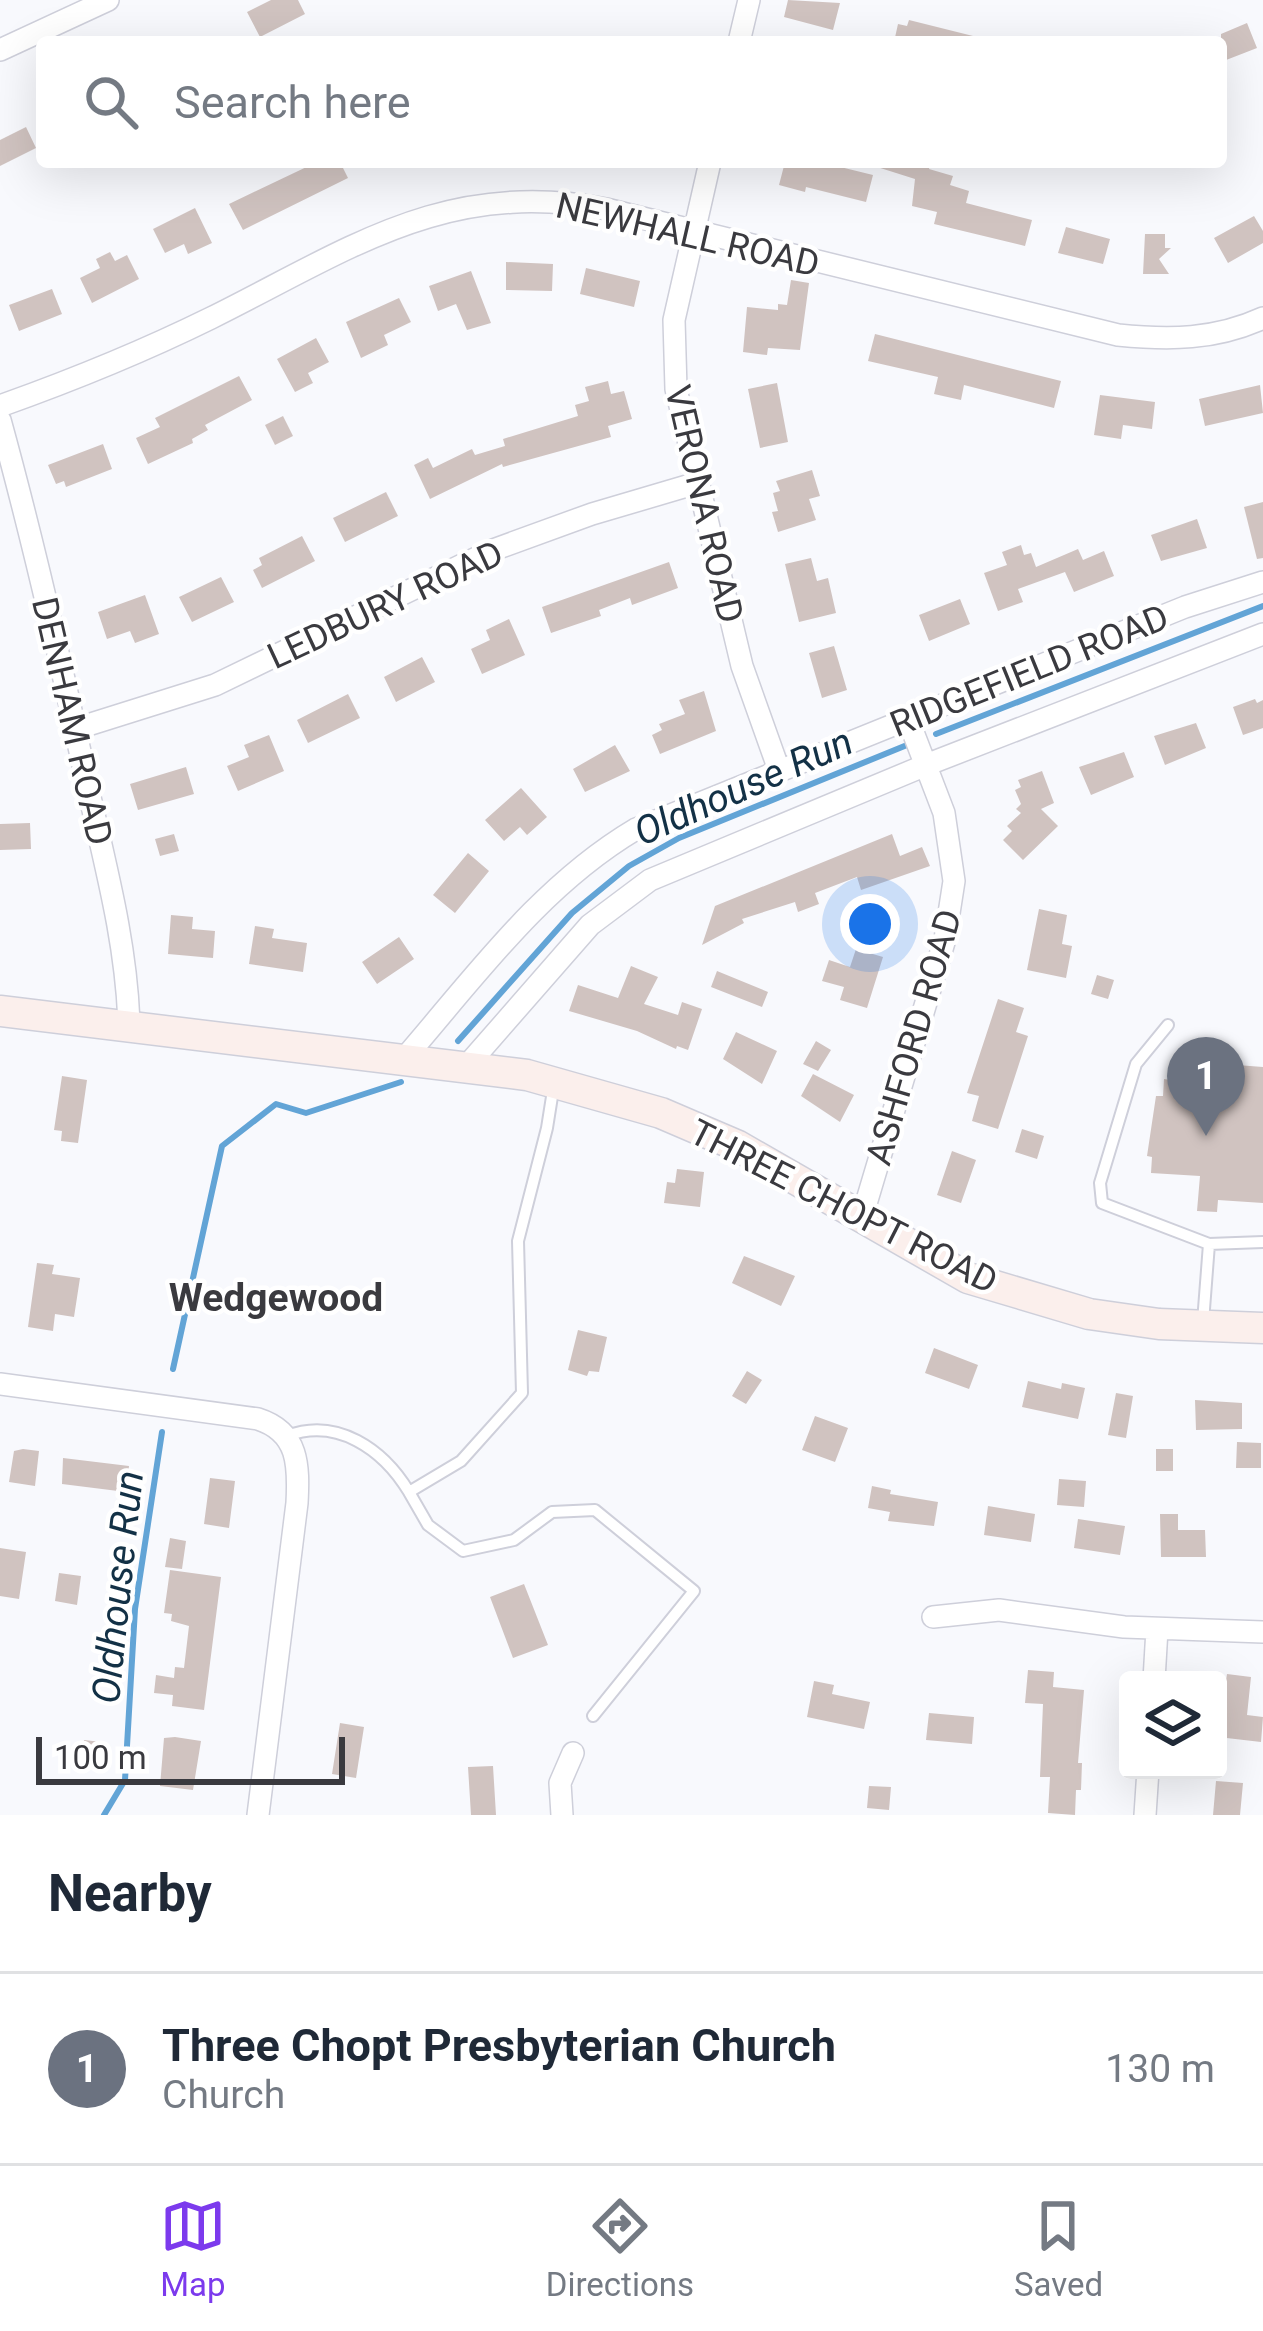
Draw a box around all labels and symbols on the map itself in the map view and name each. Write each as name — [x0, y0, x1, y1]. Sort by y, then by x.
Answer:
street label: NEWHALL ROAD — [552, 184, 824, 286]
street label: VERONA ROAD — [656, 381, 752, 627]
street label: LEDBURY ROAD — [261, 532, 510, 678]
street label: DENHAM ROAD — [23, 593, 121, 849]
street label: RIDGEFIELD ROAD — [884, 596, 1175, 746]
water label: Oldhouse Run — [627, 718, 860, 856]
your location — [840, 894, 900, 954]
street label: ASHFORD ROAD — [857, 905, 970, 1170]
pin: 1 — [1167, 1037, 1245, 1136]
street label: THREE CHOPT ROAD — [683, 1111, 1004, 1303]
district label: Wedgewood — [169, 1275, 383, 1321]
water label: Oldhouse Run — [83, 1468, 153, 1706]
scale bar — [36, 1731, 345, 1784]

